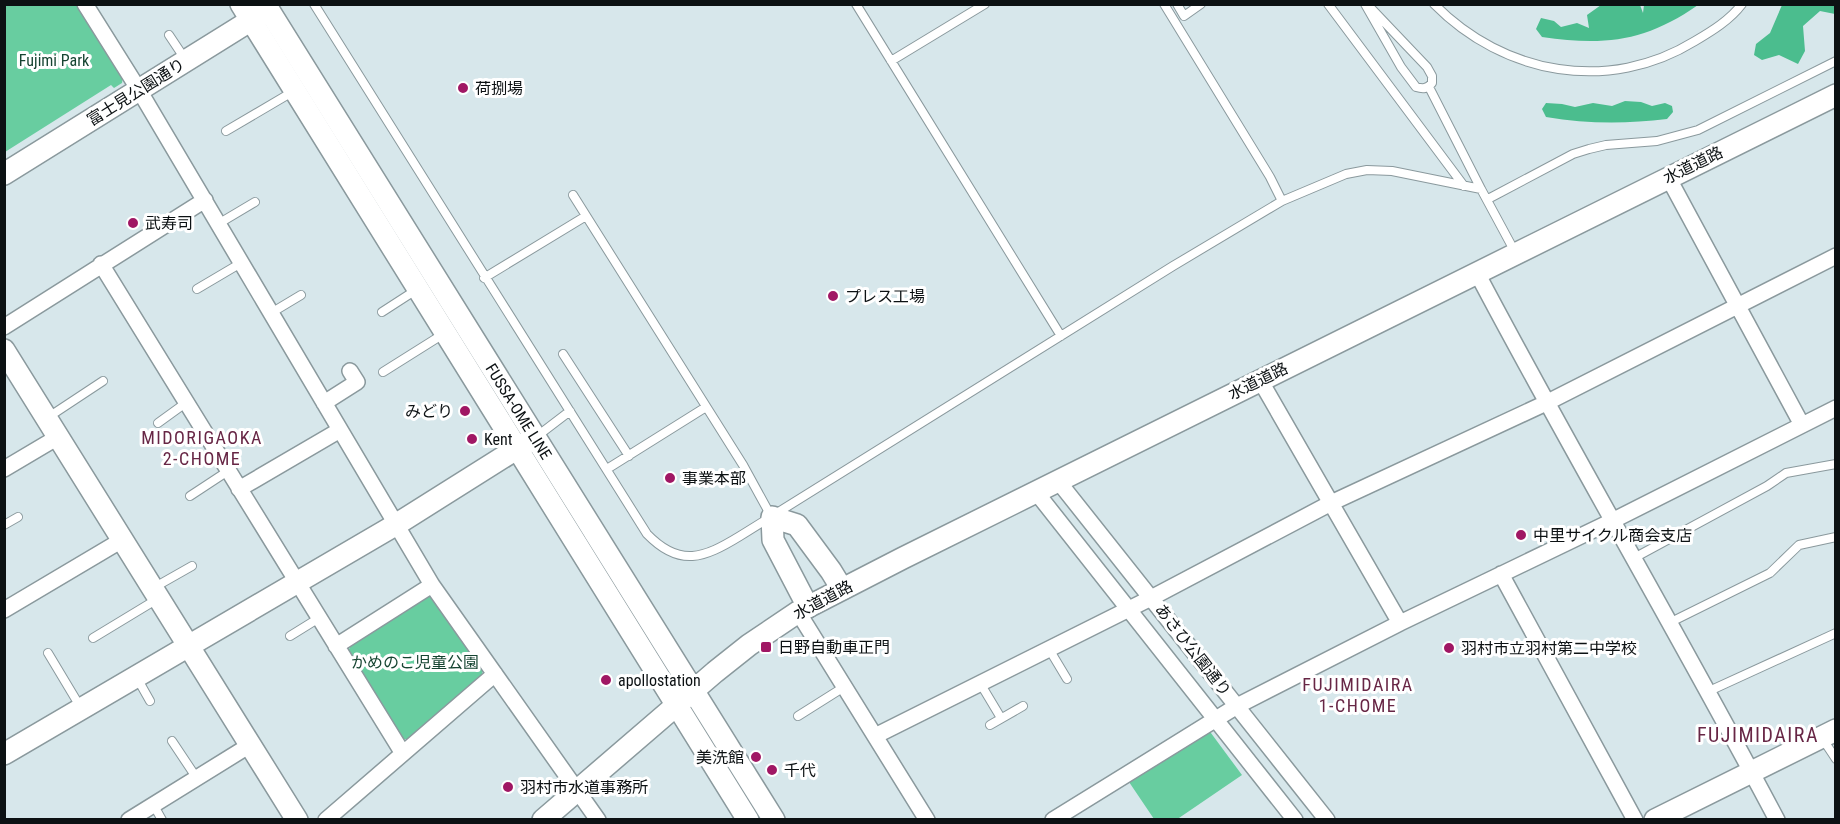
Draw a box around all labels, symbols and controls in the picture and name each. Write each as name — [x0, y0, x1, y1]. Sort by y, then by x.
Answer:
park label: Fujimi Park — [19, 51, 90, 70]
street label: 富士見公園通り — [83, 54, 189, 130]
place label: 荷捌場 — [475, 79, 523, 98]
marker: 荷捌場 — [456, 81, 470, 95]
street label: 水道道路 — [1660, 142, 1726, 188]
place label: 武寿司 — [145, 214, 193, 233]
marker: 武寿司 — [126, 216, 140, 230]
place label: プレス工場 — [845, 287, 925, 306]
marker: プレス工場 — [826, 289, 840, 303]
street label: 水道道路 — [1225, 358, 1291, 404]
street label: FUSSA-OME LINE — [482, 360, 556, 463]
place label: みどり — [405, 402, 453, 421]
marker: みどり — [458, 404, 472, 418]
district label: MIDORIGAOKA 2-CHOME — [141, 427, 263, 469]
place label: Kent — [484, 430, 513, 449]
marker: Kent — [465, 432, 479, 446]
place label: 事業本部 — [682, 469, 746, 488]
marker: 事業本部 — [663, 471, 677, 485]
place label: 中里サイクル商会支店 — [1533, 526, 1692, 545]
marker: 中里サイクル商会支店 — [1514, 528, 1528, 542]
street label: 水道道路 — [790, 577, 856, 623]
street label: あさひ公園通り — [1151, 600, 1235, 700]
place label: 日野自動車正門 — [778, 638, 890, 657]
place label: 羽村市立羽村第二中学校 — [1461, 639, 1637, 658]
marker: 日野自動車正門 — [759, 640, 773, 654]
marker: 羽村市立羽村第二中学校 — [1442, 641, 1456, 655]
park label: かめのこ児童公園 — [351, 653, 479, 672]
place label: apollostation — [618, 671, 701, 690]
marker: apollostation — [599, 673, 613, 687]
district label: FUJIMIDAIRA 1-CHOME — [1302, 674, 1414, 716]
district label: FUJIMIDAIRA — [1697, 723, 1819, 747]
place label: 美洗館 — [696, 748, 744, 767]
marker: 美洗館 — [749, 750, 763, 764]
place label: 千代 — [784, 761, 816, 780]
marker: 千代 — [765, 763, 779, 777]
place label: 羽村市水道事務所 — [520, 778, 648, 797]
marker: 羽村市水道事務所 — [501, 780, 515, 794]

